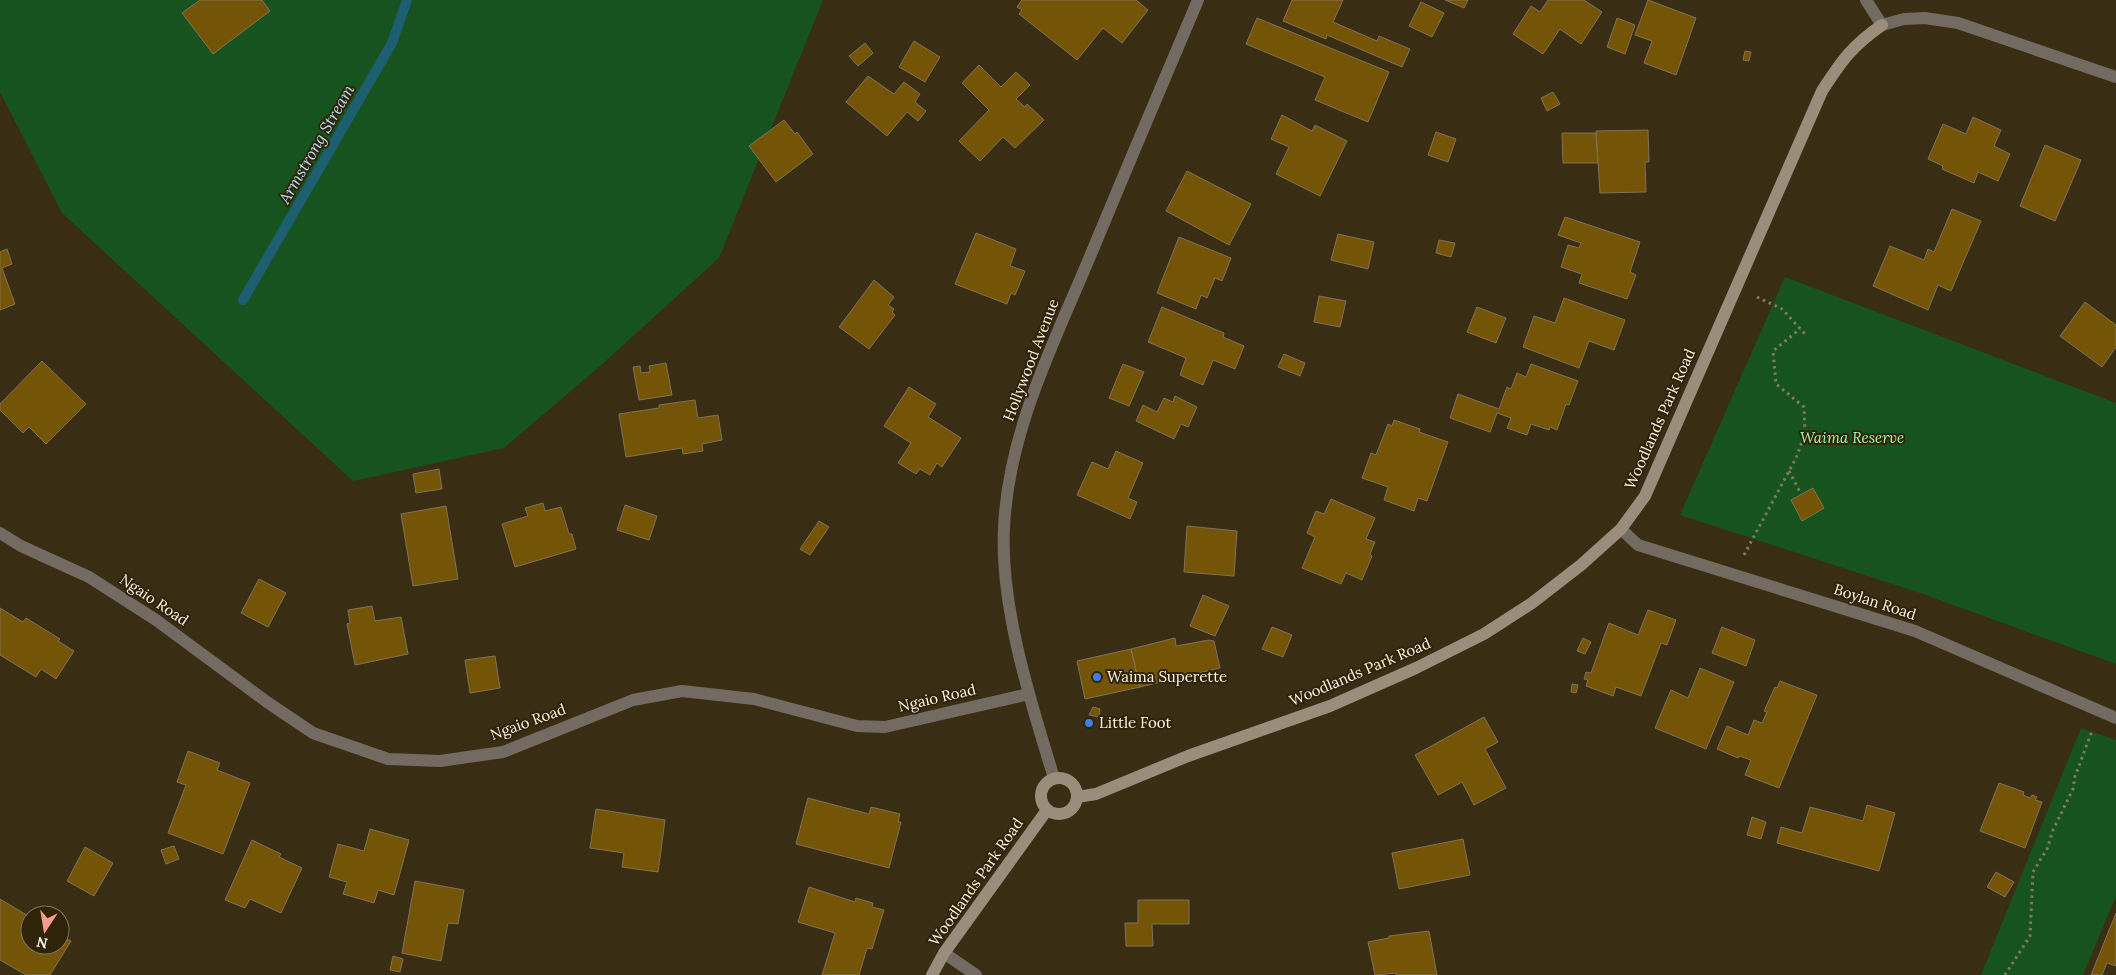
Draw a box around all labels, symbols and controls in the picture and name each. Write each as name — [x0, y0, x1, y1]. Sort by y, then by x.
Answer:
water label: Armstrong Stream — [273, 81, 358, 208]
street label: Hollywood Avenue — [998, 296, 1063, 424]
street label: Woodlands Park Road — [1620, 346, 1699, 492]
park label: Waima Reserve — [1800, 428, 1904, 447]
street label: Ngaio Road — [116, 570, 192, 630]
street label: Boylan Road — [1832, 579, 1919, 624]
street label: Woodlands Park Road — [1286, 633, 1433, 710]
place label: Waima Superette — [1107, 667, 1227, 686]
marker: Waima Superette — [1091, 671, 1103, 683]
street label: Ngaio Road — [896, 679, 978, 716]
street label: Ngaio Road — [487, 699, 568, 744]
place label: Little Foot — [1099, 713, 1172, 732]
marker: Little Foot — [1083, 717, 1095, 729]
street label: Woodlands Park Road — [924, 814, 1027, 949]
north arrow — [20, 905, 70, 955]
text: N — [35, 933, 49, 953]

